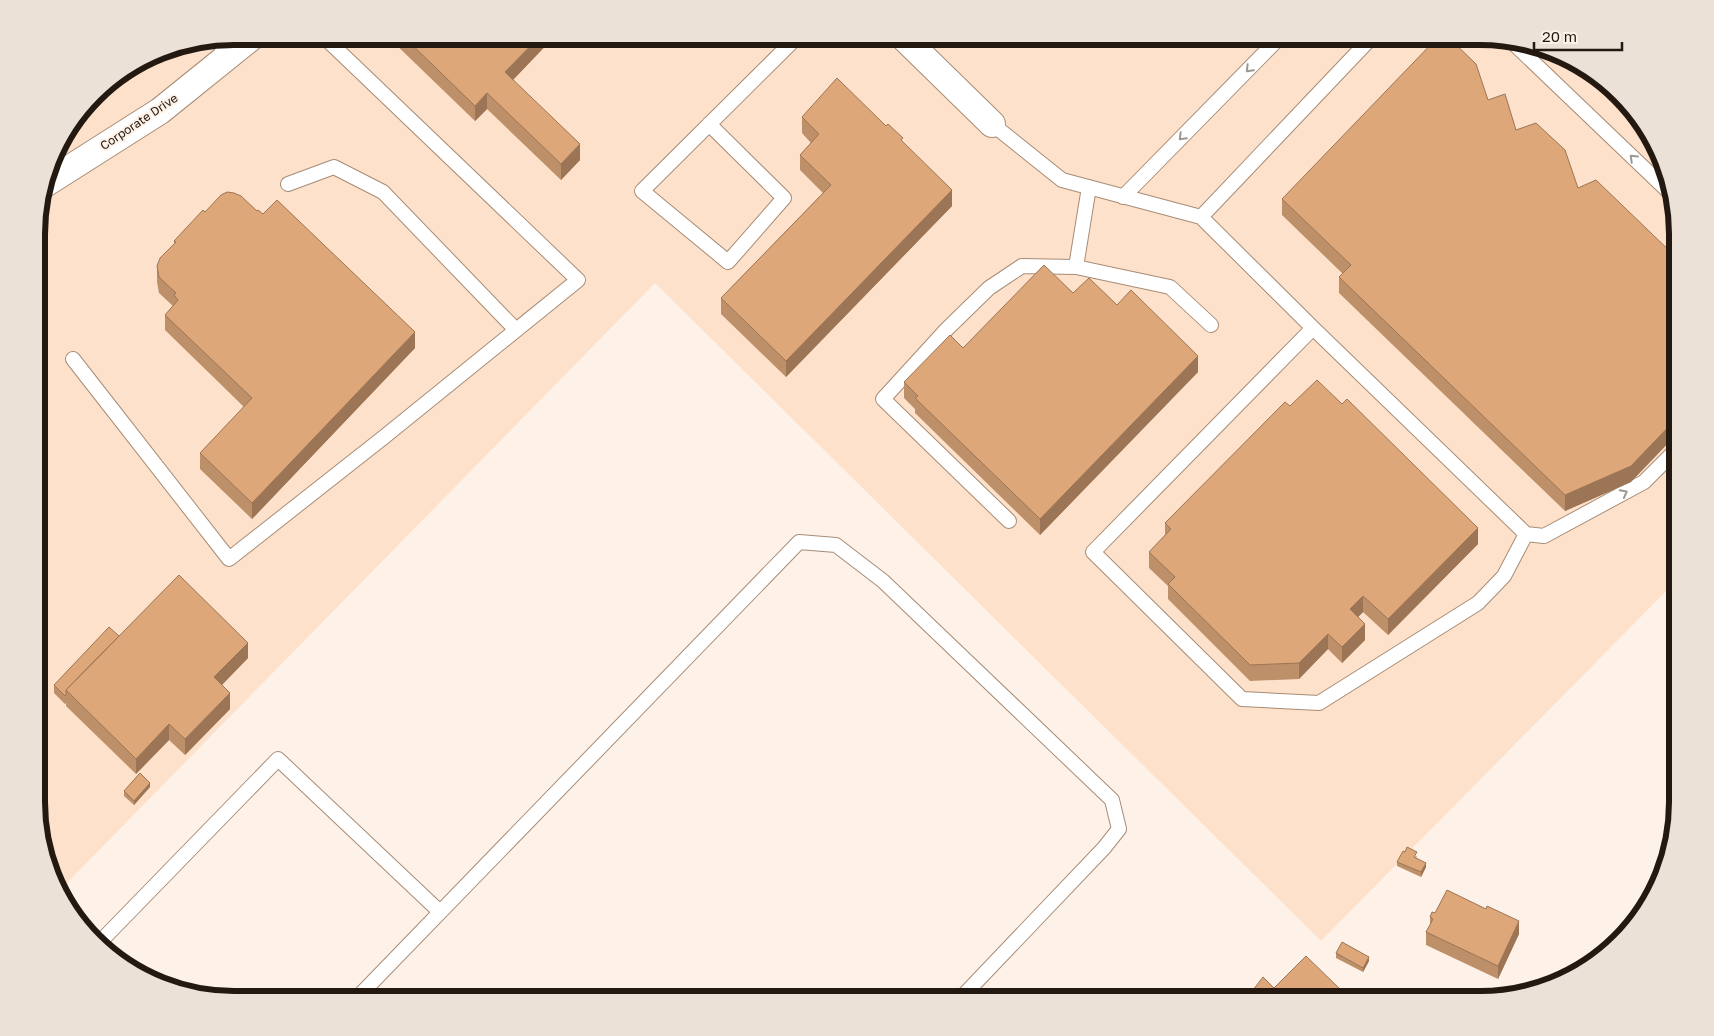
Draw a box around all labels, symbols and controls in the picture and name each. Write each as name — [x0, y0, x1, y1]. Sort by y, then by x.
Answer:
scale bar — [1534, 20, 1622, 52]
text: 20 m — [1542, 27, 1577, 45]
one-way arrow — [1246, 64, 1255, 73]
street label: Corporate Drive — [97, 90, 180, 153]
one-way arrow — [1179, 131, 1188, 140]
one-way arrow — [1630, 155, 1639, 164]
one-way arrow — [1618, 489, 1627, 499]

